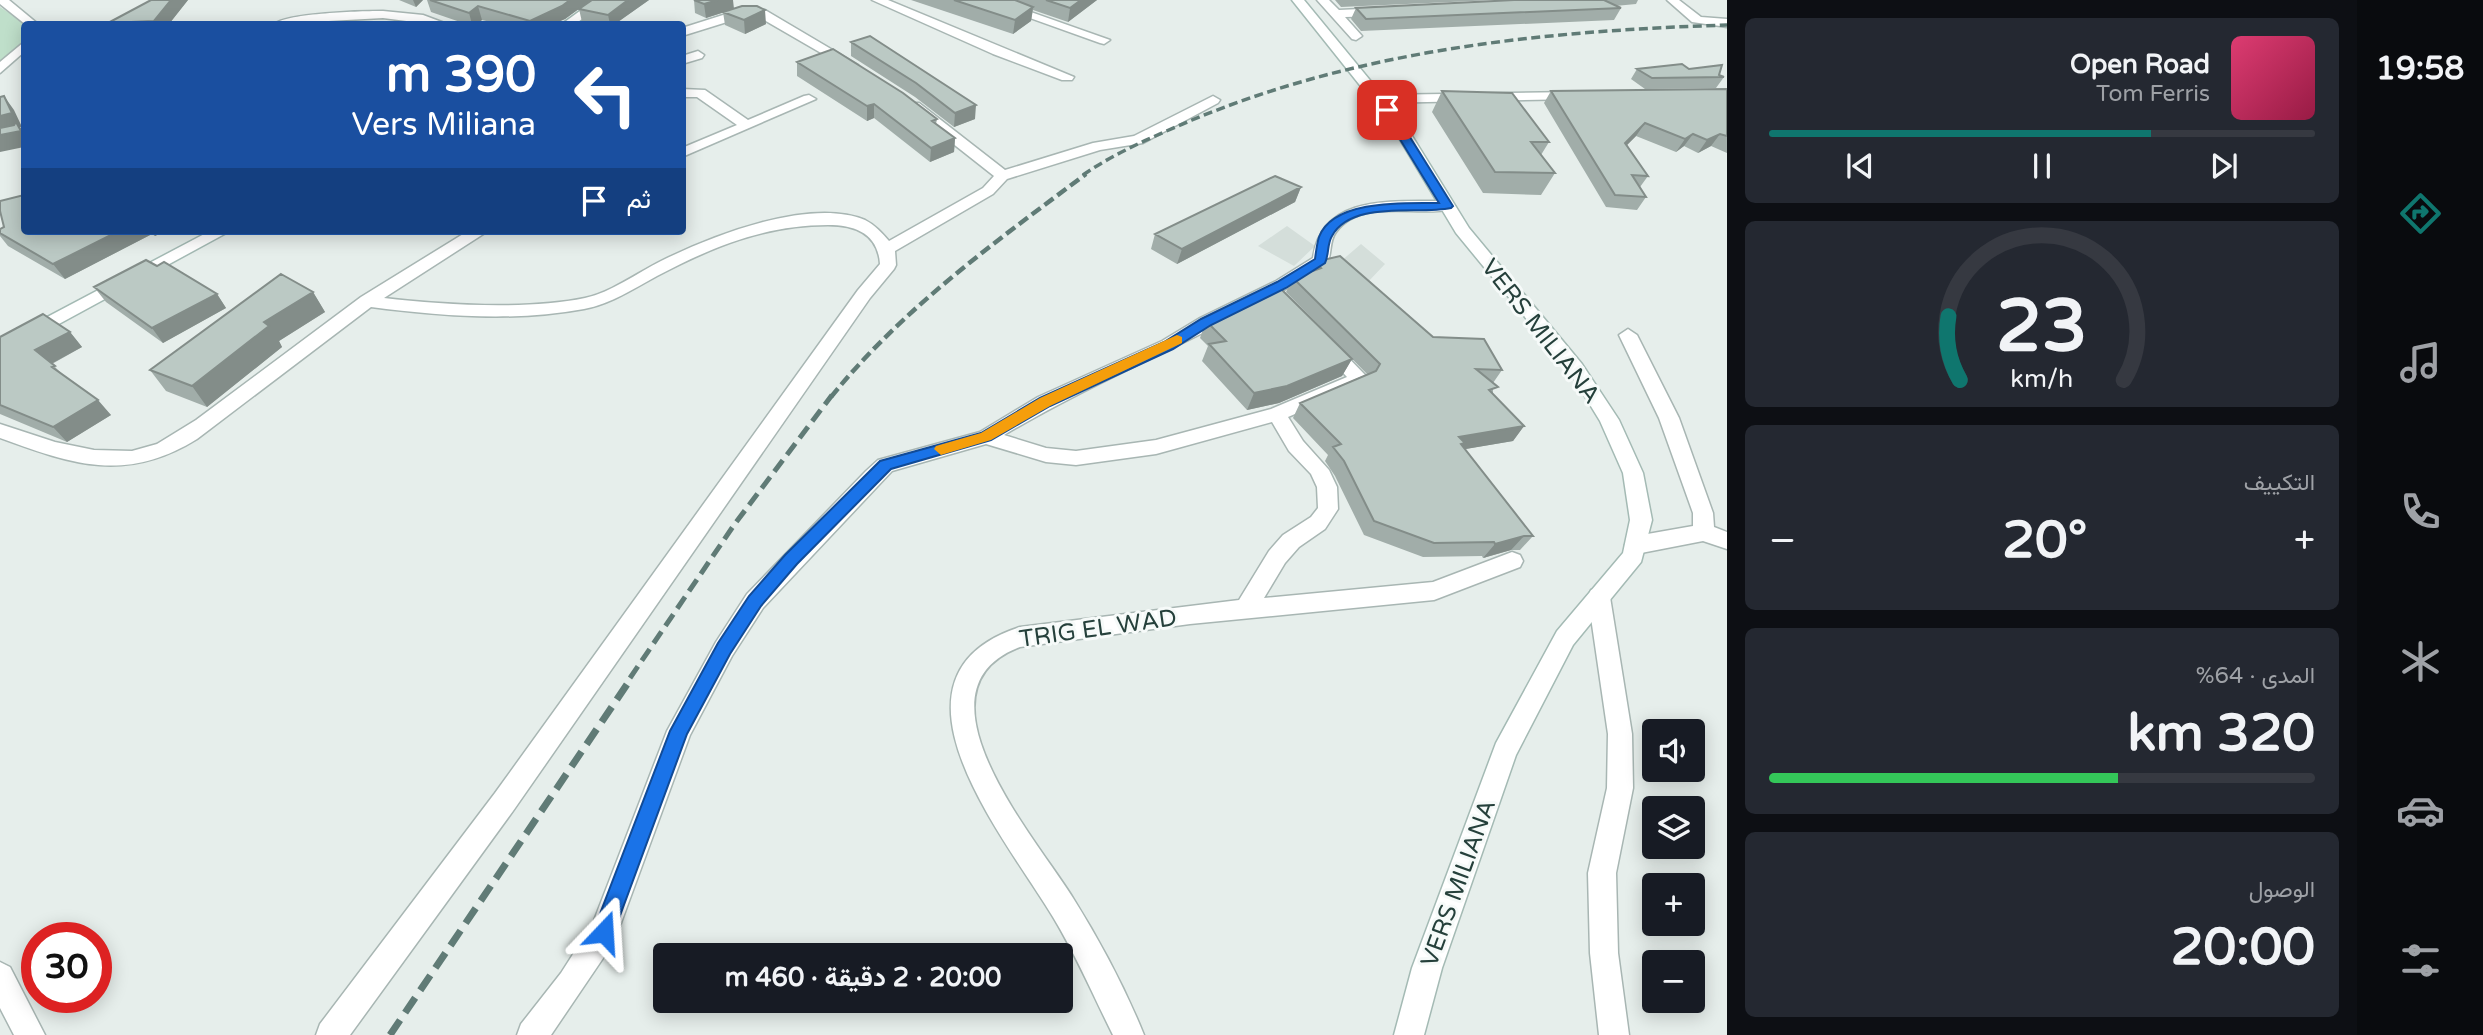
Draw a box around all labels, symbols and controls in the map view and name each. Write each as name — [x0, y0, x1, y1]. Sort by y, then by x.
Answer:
text: 390 m — [386, 46, 536, 105]
icon: left — [560, 49, 651, 140]
text: Open Road — [2070, 49, 2210, 80]
text: 19:58 — [2376, 50, 2464, 88]
pin — [1357, 80, 1417, 140]
text: Tom Ferris — [2096, 80, 2210, 108]
icon: arrive — [1368, 91, 1406, 129]
text: Vers Miliana — [352, 106, 536, 144]
icon: previous — [1841, 147, 1879, 185]
icon: pause — [2023, 147, 2061, 185]
icon: next — [2205, 147, 2243, 185]
icon: arrive — [575, 182, 613, 220]
text: ثم — [627, 184, 651, 215]
icon: directions — [2396, 189, 2445, 238]
street label: VERS MILIANA — [1475, 253, 1606, 410]
text: 23 — [1996, 284, 2088, 372]
icon: music — [2396, 338, 2445, 387]
text: km/h — [2011, 364, 2073, 394]
text: التكييف — [2244, 469, 2315, 497]
icon: phone — [2396, 487, 2445, 536]
text: 20° — [2002, 509, 2087, 572]
text: − — [1769, 518, 1796, 564]
text: + — [2294, 518, 2315, 564]
street label: TRIG EL WAD — [1018, 603, 1179, 654]
icon: climate — [2396, 637, 2445, 686]
text: المدى · 64% — [2196, 662, 2315, 690]
text: 320 km — [2127, 702, 2315, 765]
map controls — [1642, 719, 1705, 1013]
button: sound — [1642, 719, 1705, 782]
icon: car — [2396, 786, 2445, 835]
street label: VERS MILIANA — [1415, 796, 1502, 971]
button: layers — [1642, 796, 1705, 859]
button: + — [1642, 873, 1705, 936]
text: الوصول — [2249, 876, 2315, 904]
position arrow — [567, 895, 641, 969]
text: 20:00 — [2171, 916, 2315, 979]
speed limit sign: 30 — [21, 922, 112, 1013]
icon: filters — [2396, 936, 2445, 985]
button: − — [1642, 950, 1705, 1013]
text: 20:00 · 2 دقيقة · 460 m — [725, 962, 1001, 993]

